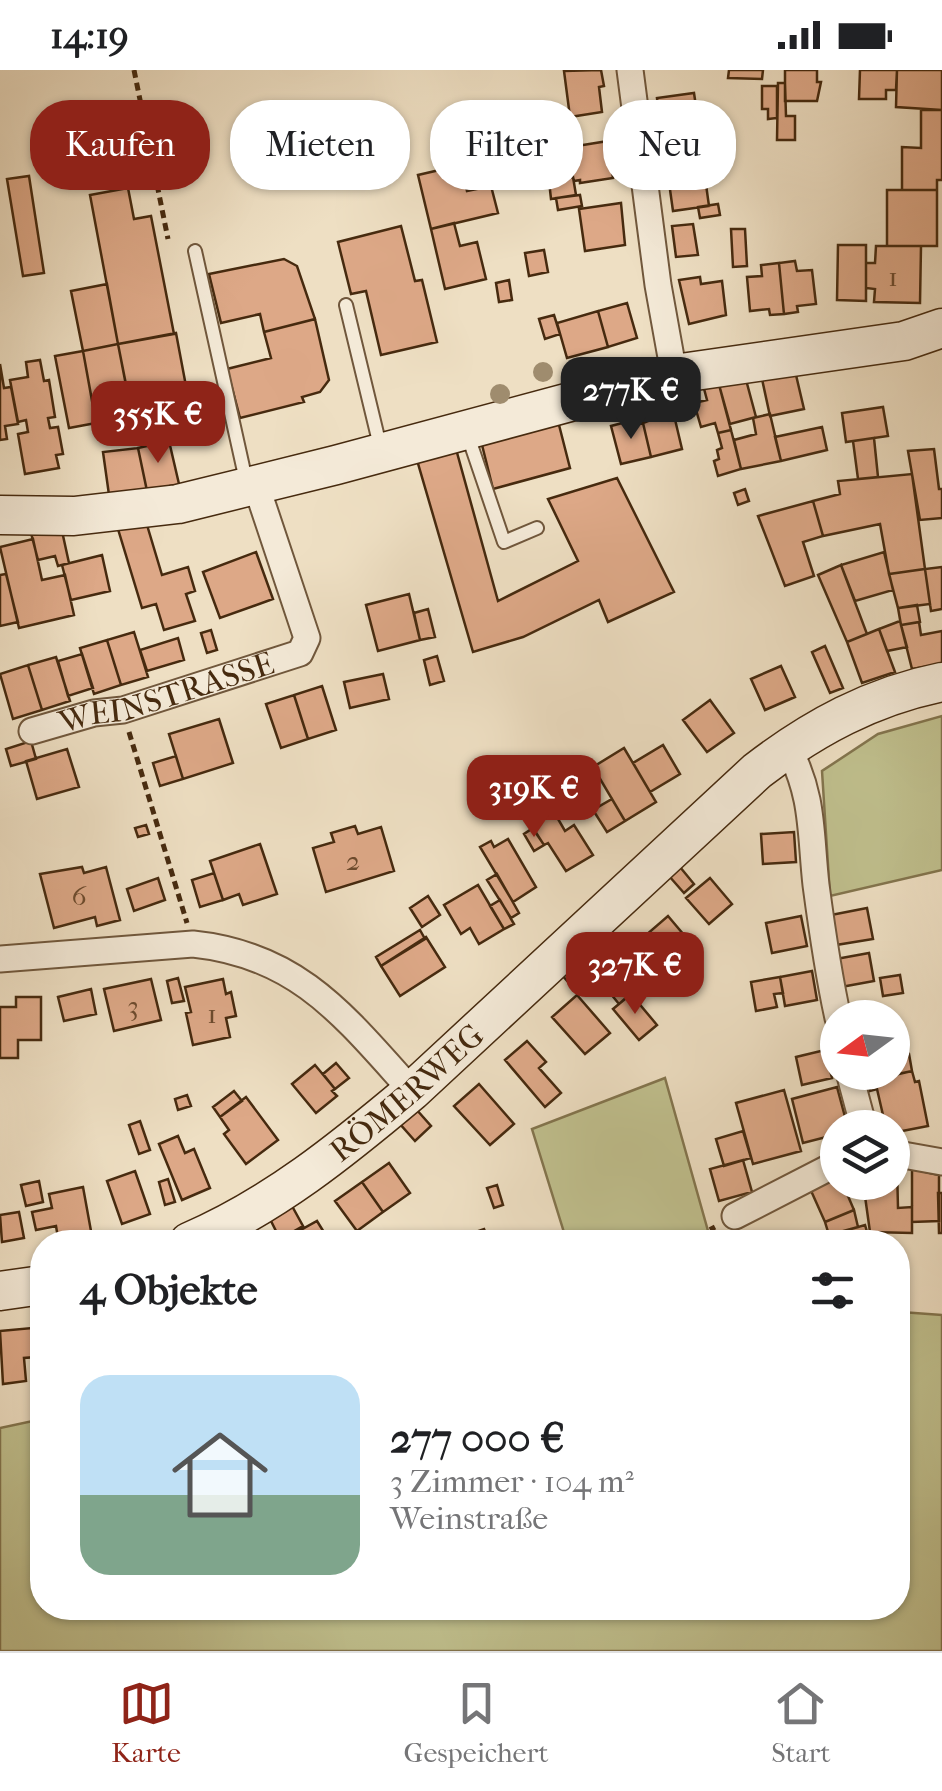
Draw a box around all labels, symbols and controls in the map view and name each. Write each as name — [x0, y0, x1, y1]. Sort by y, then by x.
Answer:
text: 14:19 — [50, 13, 129, 58]
chip: Kaufen — [30, 100, 210, 190]
chip: Mieten — [230, 100, 410, 190]
chip: Filter — [430, 100, 583, 190]
chip: Neu — [603, 100, 736, 190]
house number: 1 — [888, 260, 898, 293]
pin: 277K € — [550, 357, 712, 442]
text: 277K € — [583, 371, 679, 408]
pin: 355K € — [77, 381, 239, 466]
text: 355K € — [113, 395, 203, 432]
street label: WEINSTRASSE — [54, 644, 278, 741]
pin: 319K € — [453, 755, 615, 840]
text: 319K € — [489, 769, 579, 806]
house number: 2 — [346, 844, 360, 877]
house number: 6 — [71, 879, 87, 912]
pin: 327K € — [554, 932, 716, 1017]
text: 327K € — [588, 946, 682, 983]
house number: 3 — [127, 989, 139, 1022]
house number: 1 — [207, 997, 217, 1030]
north arrow — [820, 1000, 910, 1090]
map controls — [820, 1000, 910, 1200]
street label: RÖMERWEG — [322, 1016, 491, 1169]
button: layers — [820, 1110, 910, 1200]
icon: filters — [805, 1263, 860, 1318]
text: 4 Objekte — [80, 1266, 258, 1315]
text: 277 000 € — [390, 1414, 565, 1463]
icon: home — [160, 1415, 280, 1535]
text: 3 Zimmer · 104 m² — [390, 1463, 634, 1500]
text: Weinstraße — [390, 1500, 548, 1537]
tab: Karte — [111, 1676, 181, 1769]
tab: Gespeichert — [404, 1676, 548, 1769]
tab: Start — [771, 1676, 831, 1769]

